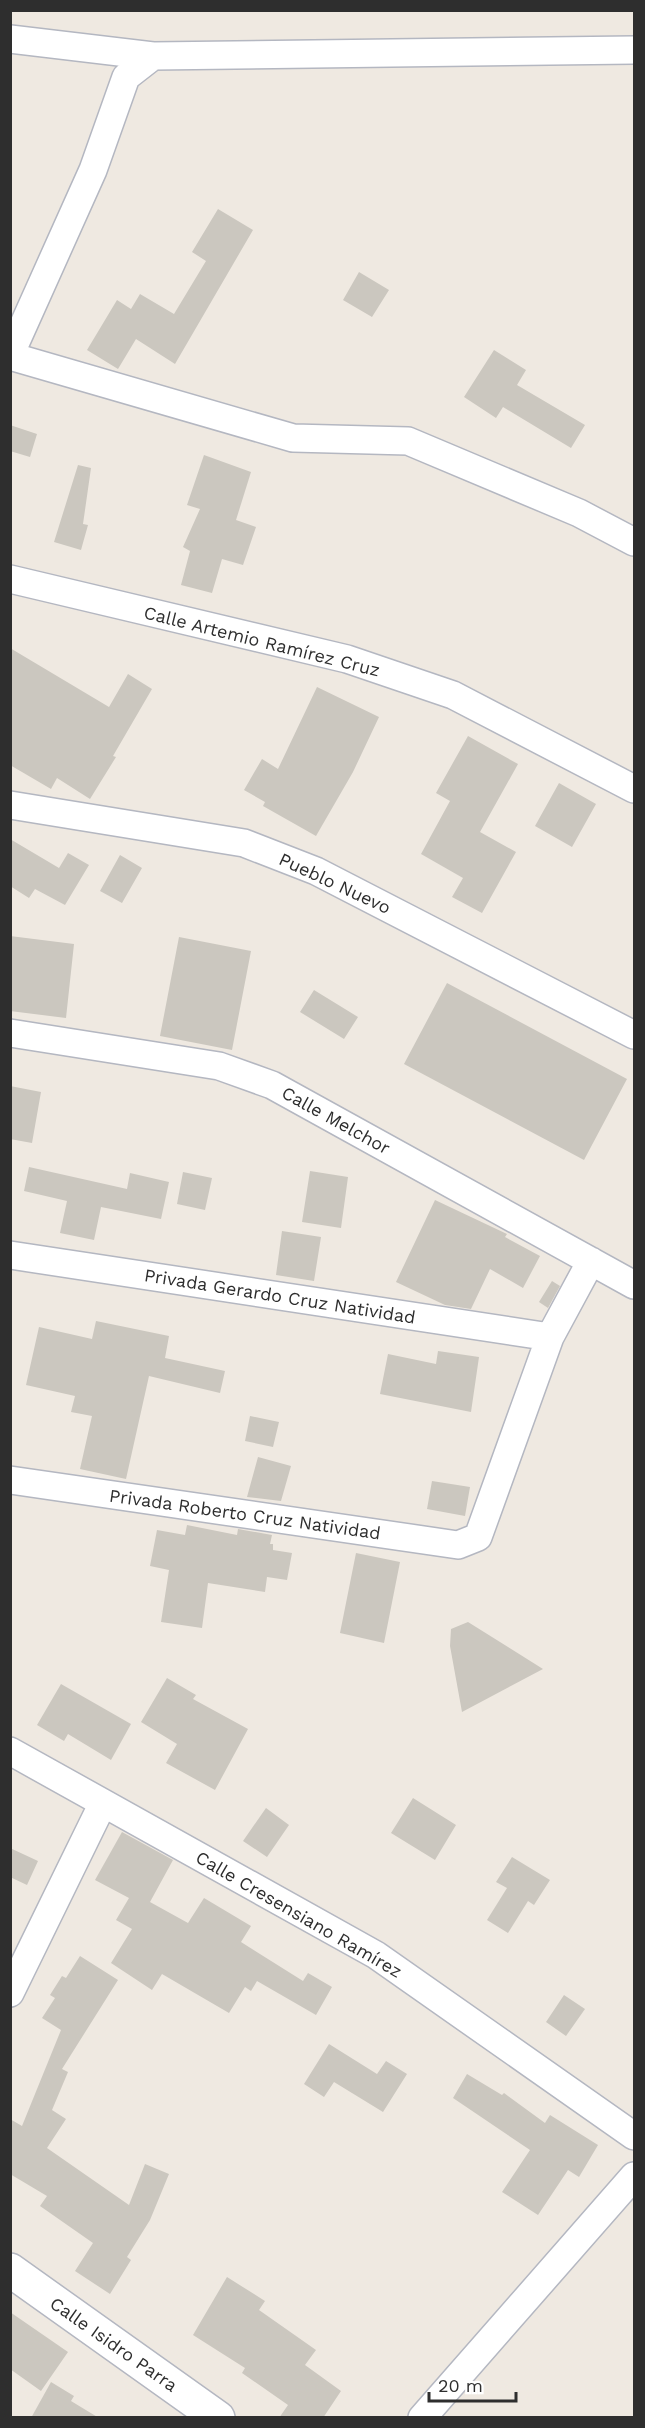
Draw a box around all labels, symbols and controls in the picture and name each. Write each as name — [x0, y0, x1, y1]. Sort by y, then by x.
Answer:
street label: Calle Artemio Ramírez Cruz — [142, 601, 382, 681]
street label: Pueblo Nuevo — [276, 848, 394, 918]
street label: Calle Melchor — [278, 1082, 394, 1158]
street label: Privada Gerardo Cruz Natividad — [143, 1264, 417, 1328]
street label: Privada Roberto Cruz Natividad — [108, 1485, 382, 1543]
street label: Calle Cresensiano Ramírez — [192, 1846, 406, 1982]
street label: Calle Isidro Parra — [46, 2292, 182, 2396]
scale bar — [429, 2365, 516, 2403]
text: 20 m — [438, 2375, 483, 2396]

